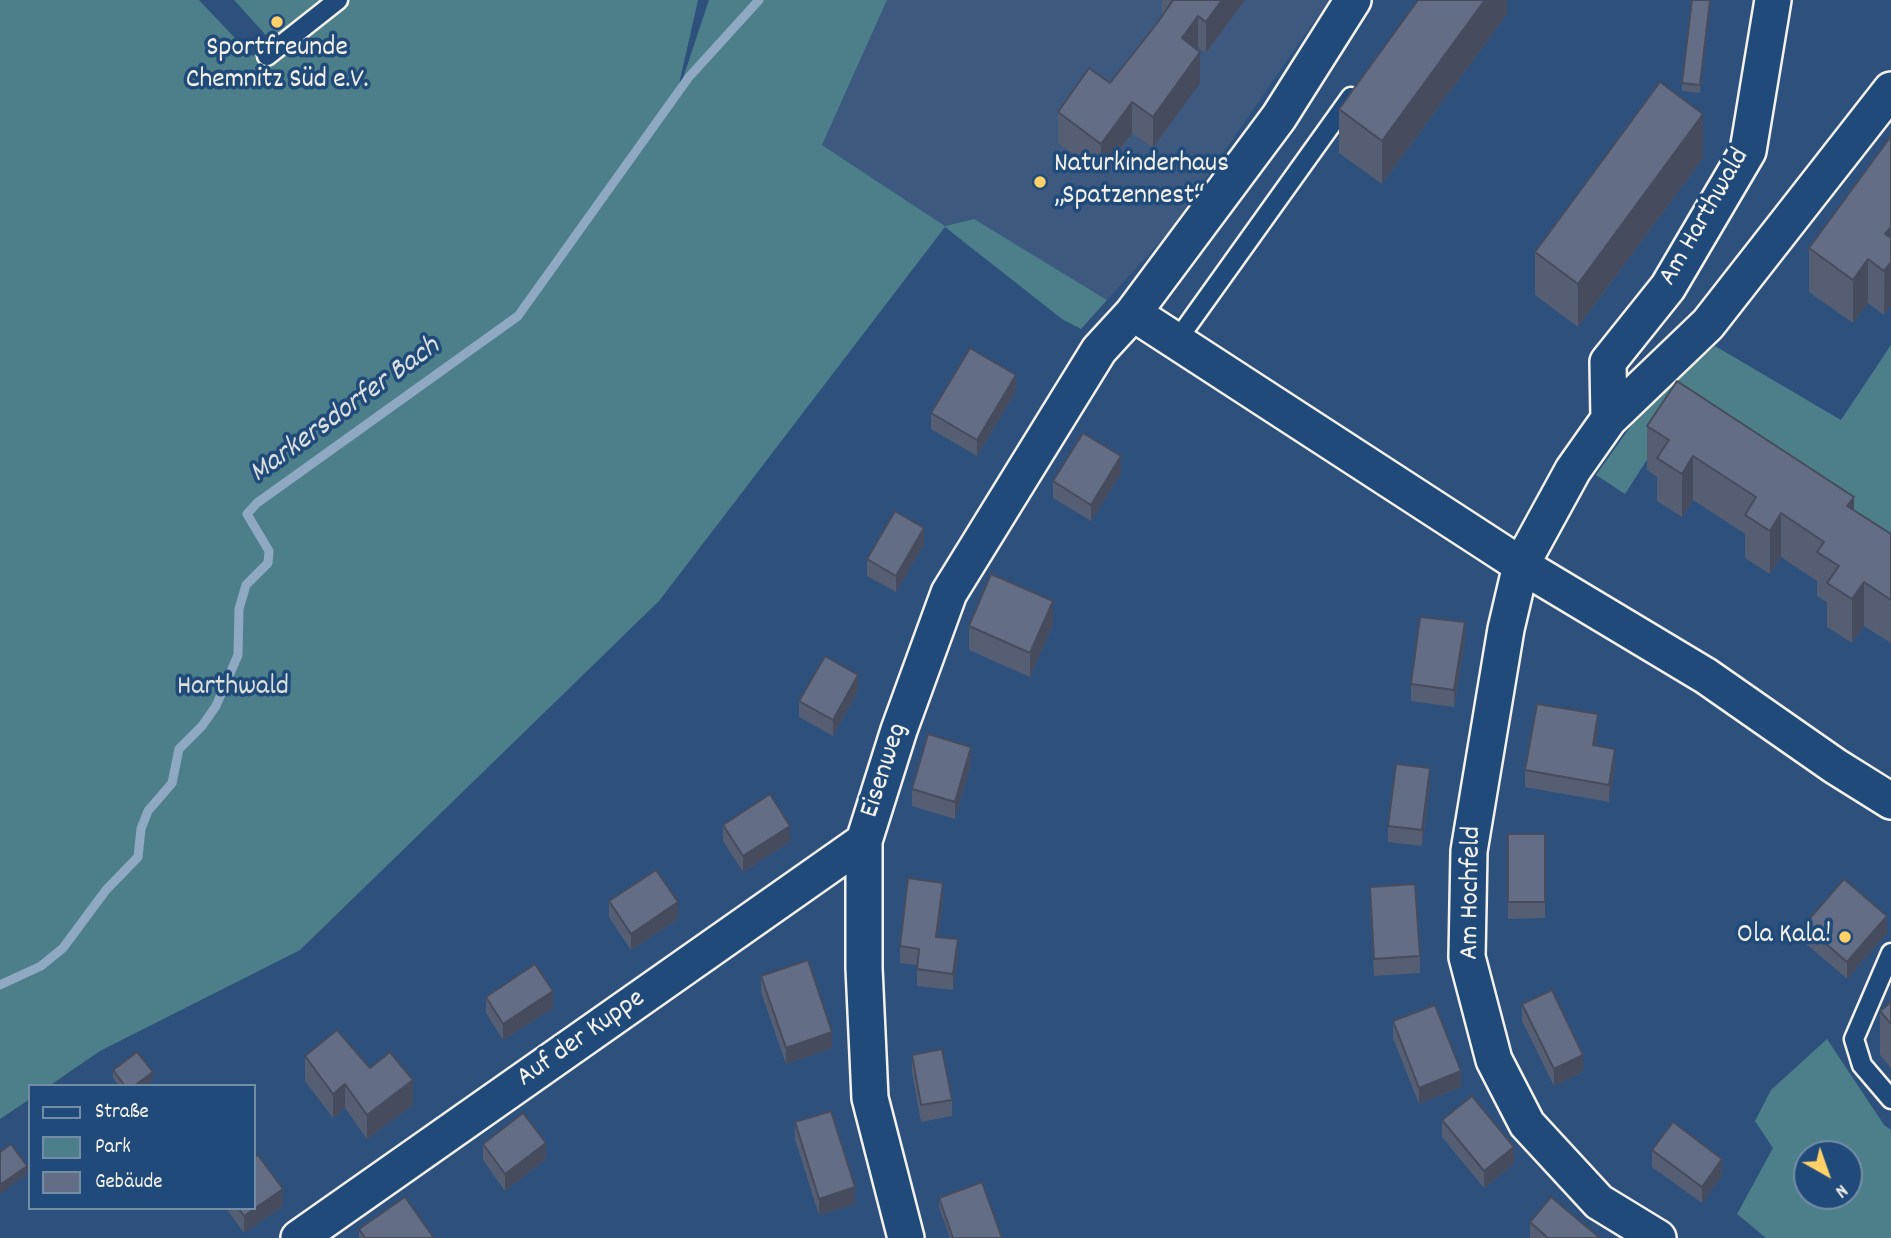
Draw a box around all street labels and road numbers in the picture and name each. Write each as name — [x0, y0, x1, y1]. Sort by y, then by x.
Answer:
street label: Am Harthwald — [1653, 143, 1759, 293]
street label: Eisenweg — [855, 719, 917, 823]
street label: Am Hochfeld — [1455, 826, 1491, 960]
street label: Auf der Kuppe — [511, 984, 653, 1096]

